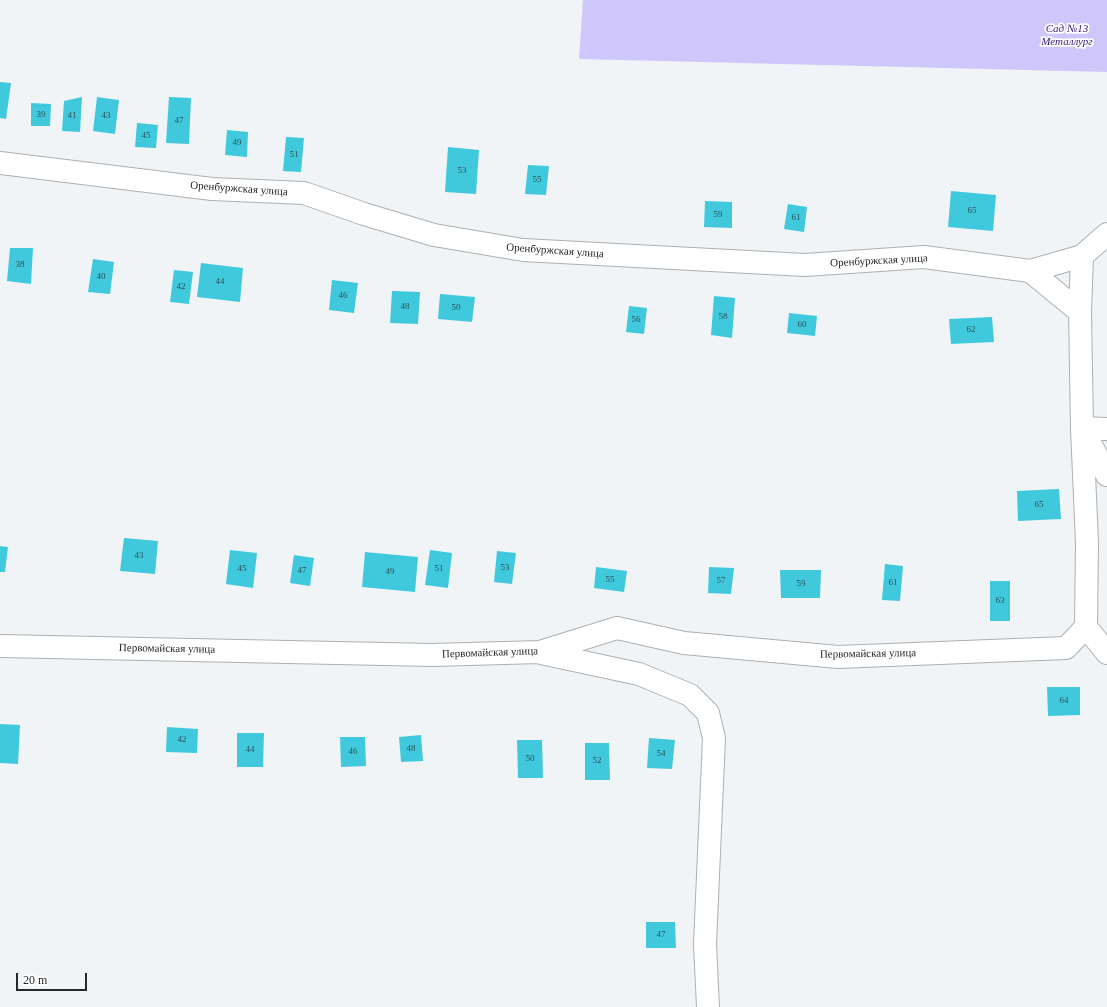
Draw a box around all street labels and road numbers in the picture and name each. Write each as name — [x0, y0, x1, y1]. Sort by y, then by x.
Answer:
street label: Оренбуржская улица — [190, 179, 288, 199]
street label: Оренбуржская улица — [506, 241, 604, 261]
street label: Оренбуржская улица — [830, 252, 928, 270]
street label: Первомайская улица — [119, 642, 215, 656]
street label: Первомайская улица — [442, 645, 538, 661]
street label: Первомайская улица — [820, 647, 916, 661]

